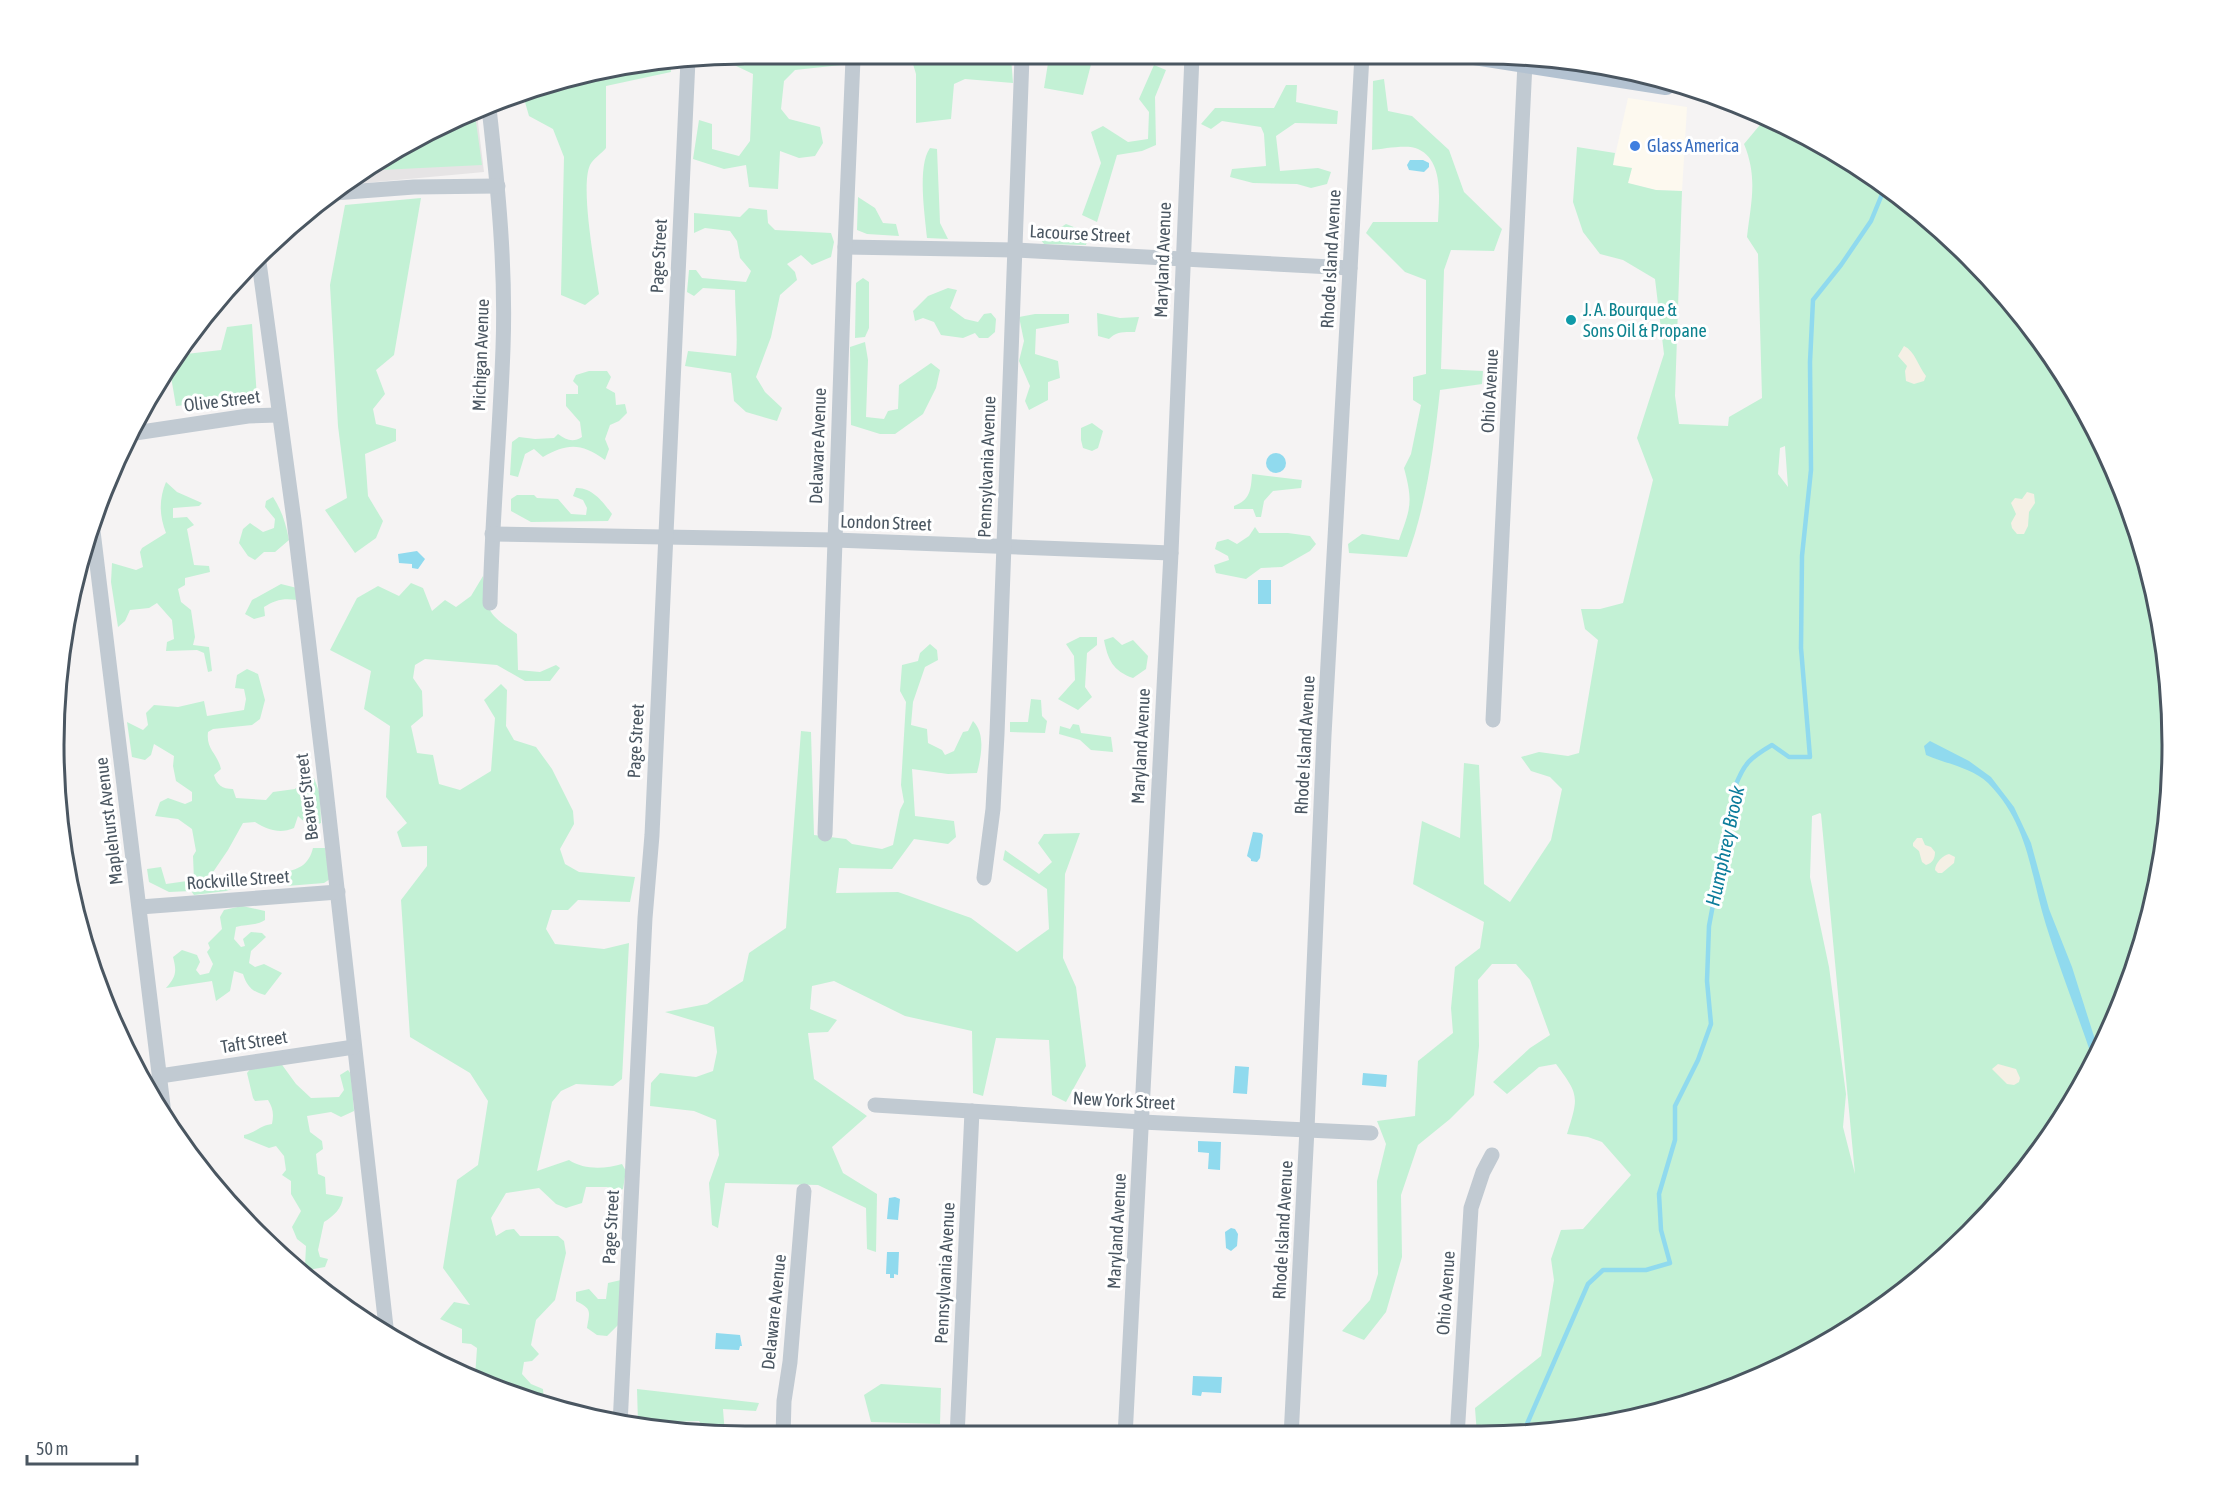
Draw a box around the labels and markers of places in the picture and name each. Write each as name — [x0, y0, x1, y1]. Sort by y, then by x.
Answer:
place label: Glass America — [1647, 135, 1739, 156]
marker: Glass America — [1628, 139, 1642, 153]
place label: J. A. Bourque & Sons Oil & Propane — [1583, 299, 1707, 341]
marker: J. A. Bourque & Sons Oil & Propane — [1564, 313, 1578, 327]

